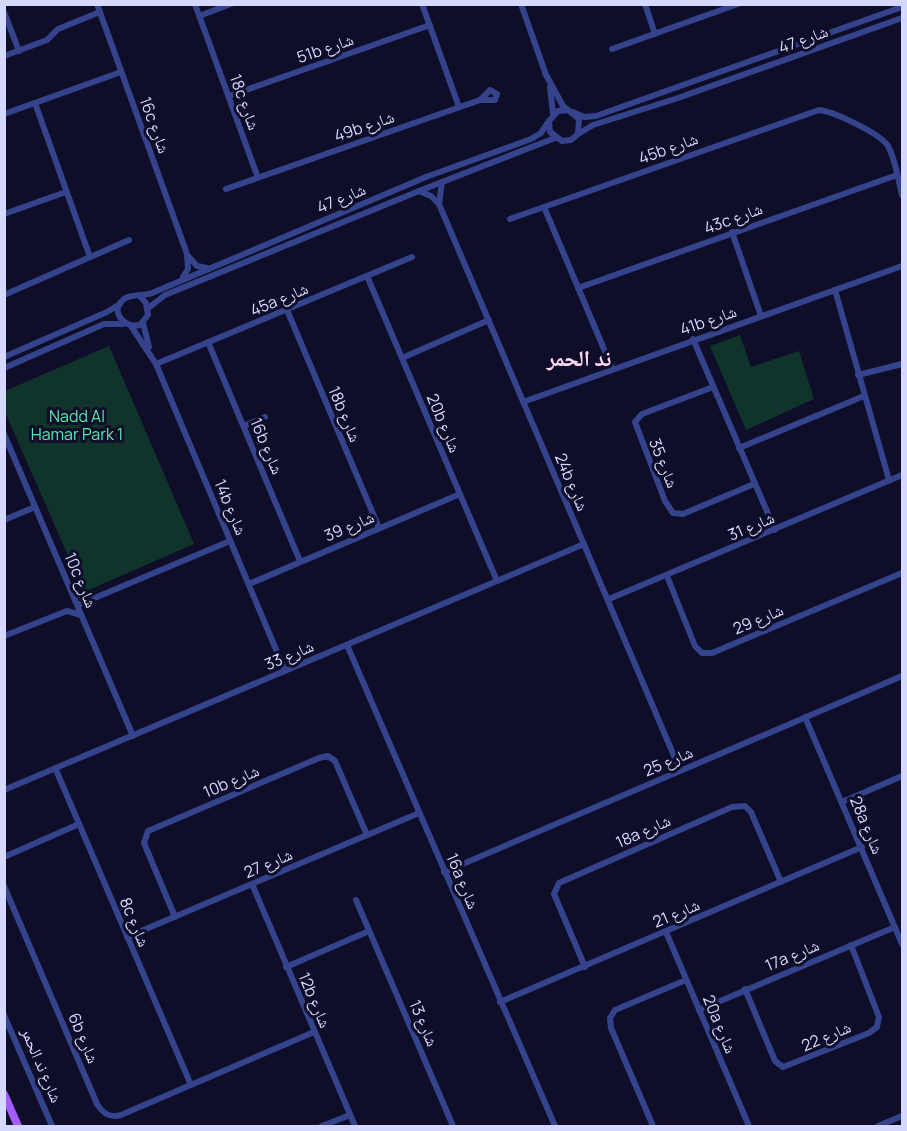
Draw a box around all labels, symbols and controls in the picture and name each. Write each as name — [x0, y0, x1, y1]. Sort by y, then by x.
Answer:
street label: شارع 47 — [775, 20, 831, 58]
street label: 51b شارع — [294, 28, 356, 68]
street label: 18c شارع — [225, 71, 265, 133]
street label: 16c شارع — [135, 94, 175, 156]
street label: 49b شارع — [331, 105, 397, 147]
street label: 45b شارع — [635, 127, 701, 169]
street label: شارع 47 — [313, 178, 369, 218]
street label: 43c شارع — [701, 197, 765, 239]
street label: 45a شارع — [247, 277, 311, 321]
street label: 41b شارع — [677, 300, 739, 340]
district label: ند الحمر — [546, 343, 611, 373]
street label: 18b شارع — [323, 383, 367, 445]
street label: 20b شارع — [422, 390, 466, 456]
park label: Nadd Al Hamar Park 1 — [31, 405, 123, 445]
street label: 16b شارع — [245, 414, 289, 478]
street label: شارع 35 — [644, 435, 684, 491]
street label: 24b شارع — [550, 449, 594, 515]
street label: 14b شارع — [209, 476, 253, 538]
street label: شارع 39 — [321, 506, 377, 546]
street label: شارع 31 — [724, 506, 778, 546]
street label: 10c شارع — [59, 549, 103, 611]
street label: شارع 29 — [729, 599, 787, 639]
street label: شارع 33 — [261, 635, 317, 675]
street label: شارع 25 — [640, 741, 696, 781]
street label: 10b شارع — [200, 759, 262, 803]
street label: 28a شارع — [845, 793, 889, 857]
street label: 18a شارع — [612, 809, 674, 853]
street label: شارع 27 — [240, 843, 296, 883]
street label: 16a شارع — [441, 850, 485, 912]
street label: شارع 21 — [649, 893, 703, 933]
street label: 8c شارع — [115, 894, 155, 950]
street label: 17a شارع — [762, 934, 822, 976]
street label: 12b شارع — [293, 969, 337, 1031]
street label: 20a شارع — [698, 991, 742, 1057]
street label: شارع 13 — [404, 996, 444, 1050]
street label: 6b شارع — [64, 1009, 104, 1067]
street label: شارع 22 — [798, 1016, 854, 1056]
street label: شارع ند الحمر — [16, 1023, 68, 1106]

